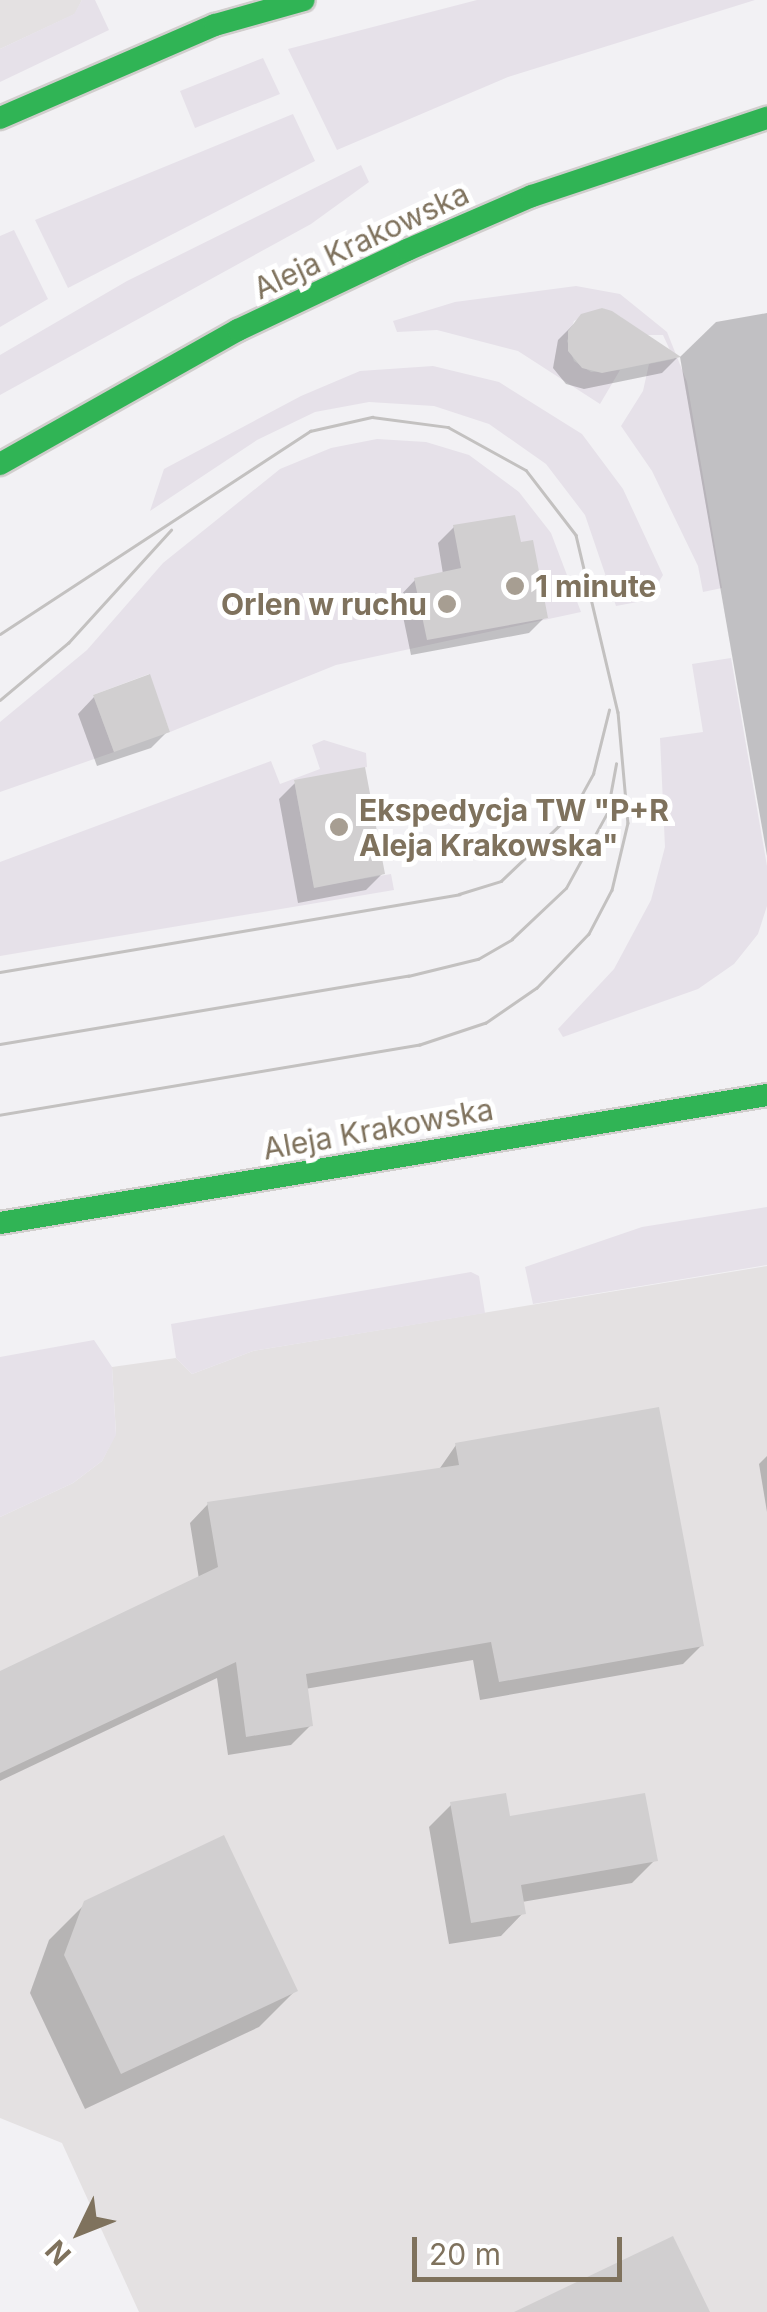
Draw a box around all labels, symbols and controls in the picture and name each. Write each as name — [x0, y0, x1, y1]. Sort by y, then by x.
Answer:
street label: Aleja Krakowska — [248, 175, 474, 307]
place label: 1 minute — [535, 568, 656, 604]
marker: 1 minute — [504, 575, 526, 597]
place label: Orlen w ruchu — [221, 586, 427, 622]
marker: Orlen w ruchu — [436, 593, 458, 615]
place label: Ekspedycja TW "P+R Aleja Krakowska" — [359, 792, 669, 862]
marker: Ekspedycja TW "P+R Aleja Krakowska" — [328, 816, 350, 838]
street label: Aleja Krakowska — [260, 1091, 496, 1167]
north arrow — [30, 2182, 130, 2282]
scale bar — [417, 2217, 627, 2279]
text: N — [38, 2233, 78, 2272]
text: 20 m — [429, 2236, 501, 2272]

